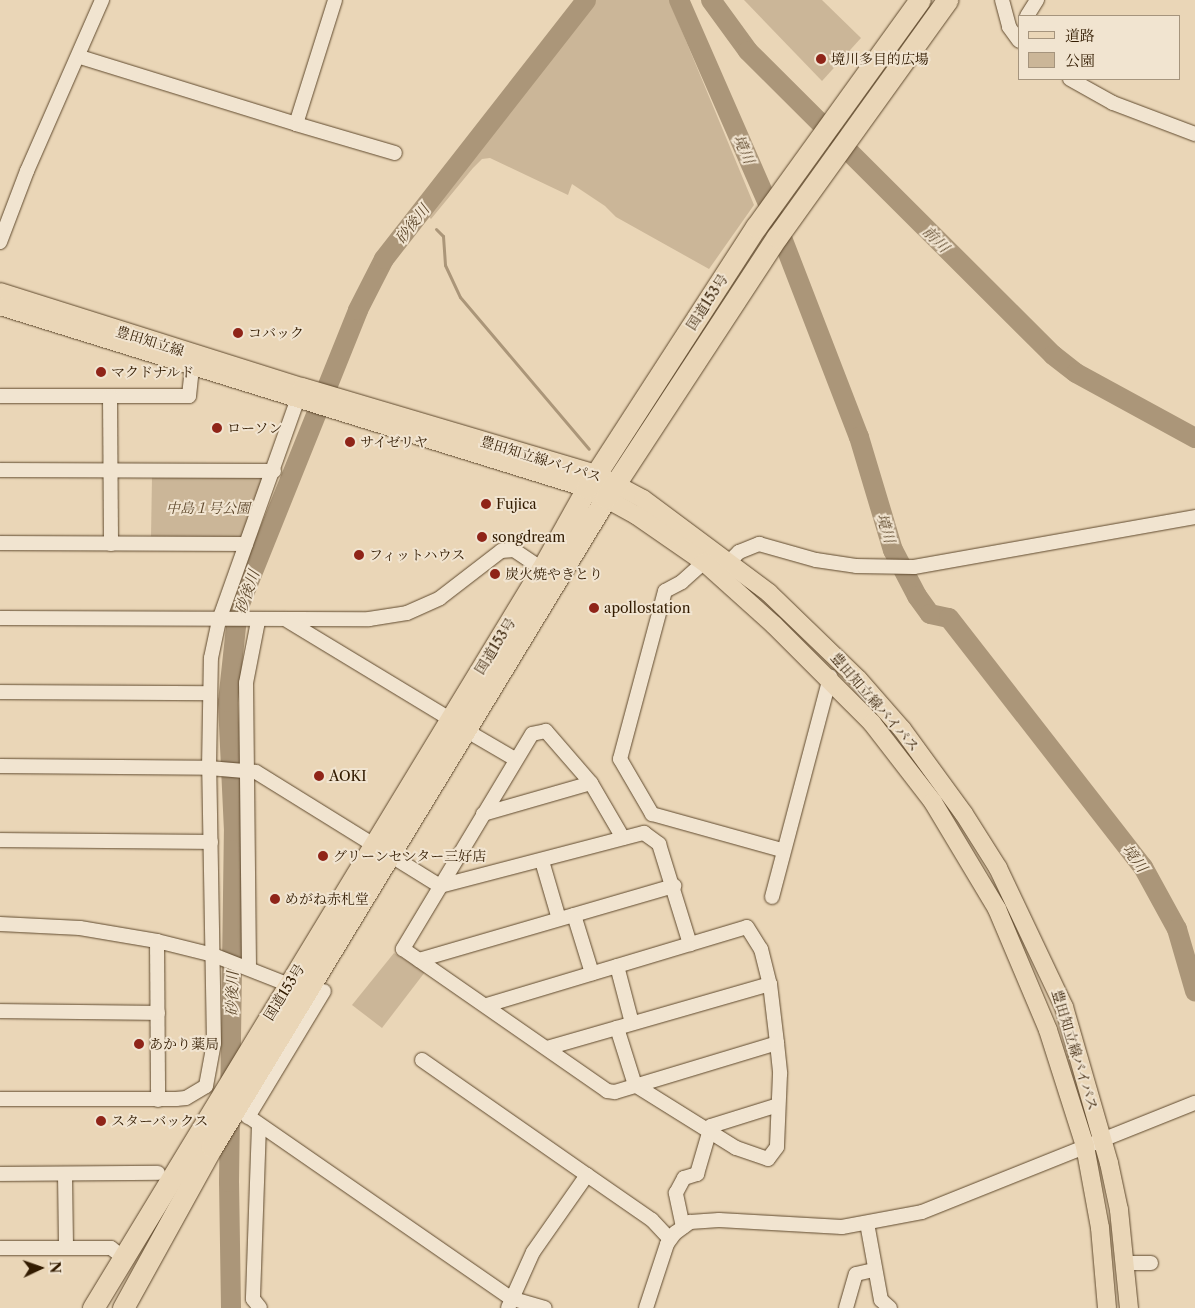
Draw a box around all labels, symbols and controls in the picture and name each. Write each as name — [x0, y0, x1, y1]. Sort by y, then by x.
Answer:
legend — [1018, 15, 1180, 80]
text: 道路 — [1065, 26, 1095, 45]
place label: 境川多目的広場 — [831, 51, 929, 67]
text: 公園 — [1065, 51, 1095, 70]
marker: 境川多目的広場 — [815, 53, 827, 65]
water label: 境川 — [730, 132, 758, 166]
water label: 砂後川 — [391, 201, 433, 247]
water label: 前川 — [919, 222, 953, 256]
street label: 国道153号 — [683, 271, 731, 333]
street label: 豊田知立線 — [114, 323, 186, 359]
place label: コバック — [248, 325, 304, 341]
marker: コバック — [232, 327, 244, 339]
place label: マクドナルド — [111, 364, 195, 380]
marker: マクドナルド — [95, 366, 107, 378]
place label: ローソン — [227, 420, 283, 436]
marker: ローソン — [211, 422, 223, 434]
street label: 豊田知立線バイパス — [478, 433, 604, 485]
place label: サイゼリヤ — [360, 434, 430, 450]
marker: サイゼリヤ — [344, 436, 356, 448]
place label: Fujica — [496, 496, 537, 512]
marker: Fujica — [480, 498, 492, 510]
park label: 中島１号公園 — [166, 500, 250, 516]
water label: 境川 — [873, 511, 899, 545]
place label: songdream — [492, 529, 565, 545]
marker: songdream — [476, 531, 488, 543]
place label: フィットハウス — [369, 547, 467, 563]
marker: フィットハウス — [353, 549, 365, 561]
place label: 炭火焼やきとり — [505, 566, 603, 582]
water label: 砂後川 — [231, 568, 263, 616]
marker: 炭火焼やきとり — [489, 568, 501, 580]
place label: apollostation — [604, 600, 690, 616]
marker: apollostation — [588, 602, 600, 614]
street label: 国道153号 — [471, 615, 519, 677]
street label: 豊田知立線バイパス — [827, 649, 923, 755]
place label: AOKI — [329, 768, 367, 784]
marker: AOKI — [313, 770, 325, 782]
water label: 境川 — [1119, 841, 1151, 875]
place label: グリーンセンター三好店 — [333, 848, 487, 864]
marker: グリーンセンター三好店 — [317, 850, 329, 862]
place label: めがね赤札堂 — [285, 891, 369, 907]
marker: めがね赤札堂 — [269, 893, 281, 905]
street label: 国道153号 — [260, 961, 308, 1023]
water label: 砂後川 — [223, 971, 241, 1017]
street label: 豊田知立線バイパス — [1049, 987, 1101, 1113]
place label: あかり薬局 — [149, 1036, 219, 1052]
marker: あかり薬局 — [133, 1038, 145, 1050]
place label: スターバックス — [111, 1113, 209, 1129]
marker: スターバックス — [95, 1115, 107, 1127]
north arrow — [15, 1243, 65, 1293]
text: N — [46, 1261, 64, 1274]

